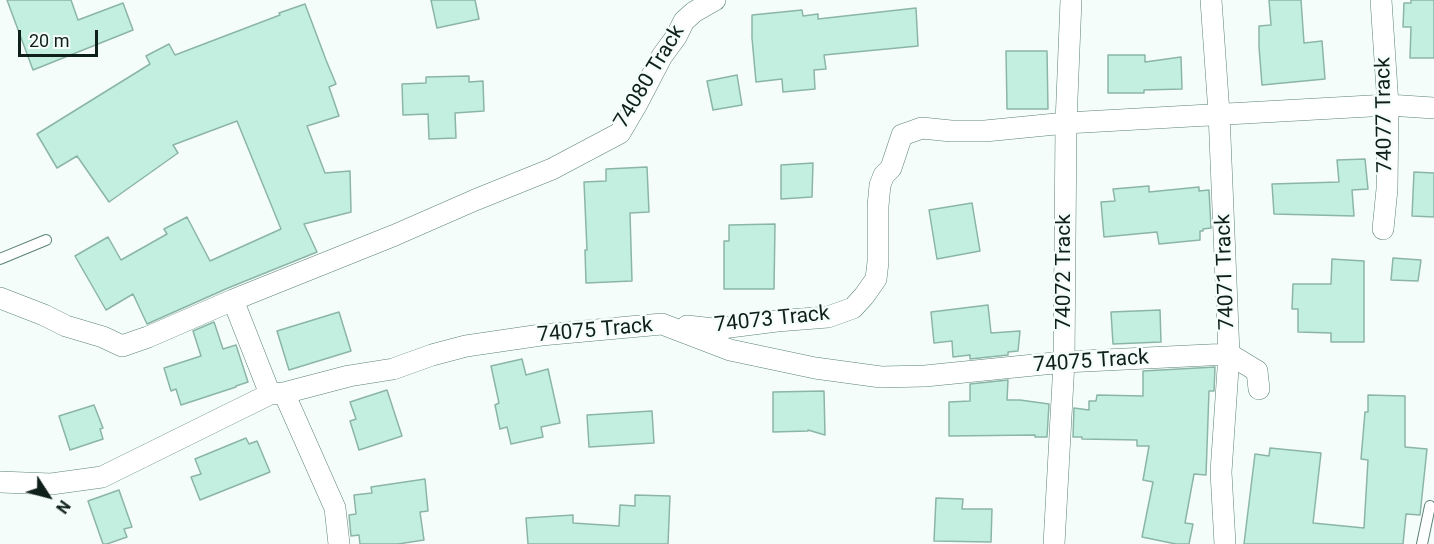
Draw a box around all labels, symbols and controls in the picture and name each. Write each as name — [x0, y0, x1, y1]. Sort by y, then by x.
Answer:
scale bar — [21, 18, 100, 56]
street label: 74080 Track — [609, 21, 691, 133]
text: 20 m — [29, 30, 69, 51]
street label: 74077 Track — [1371, 57, 1399, 173]
street label: 74072 Track — [1052, 214, 1078, 330]
street label: 74071 Track — [1211, 214, 1241, 330]
street label: 74073 Track — [713, 301, 831, 339]
street label: 74075 Track — [536, 313, 654, 349]
street label: 74075 Track — [1032, 345, 1150, 379]
north arrow — [18, 466, 78, 526]
text: N — [52, 497, 74, 517]

